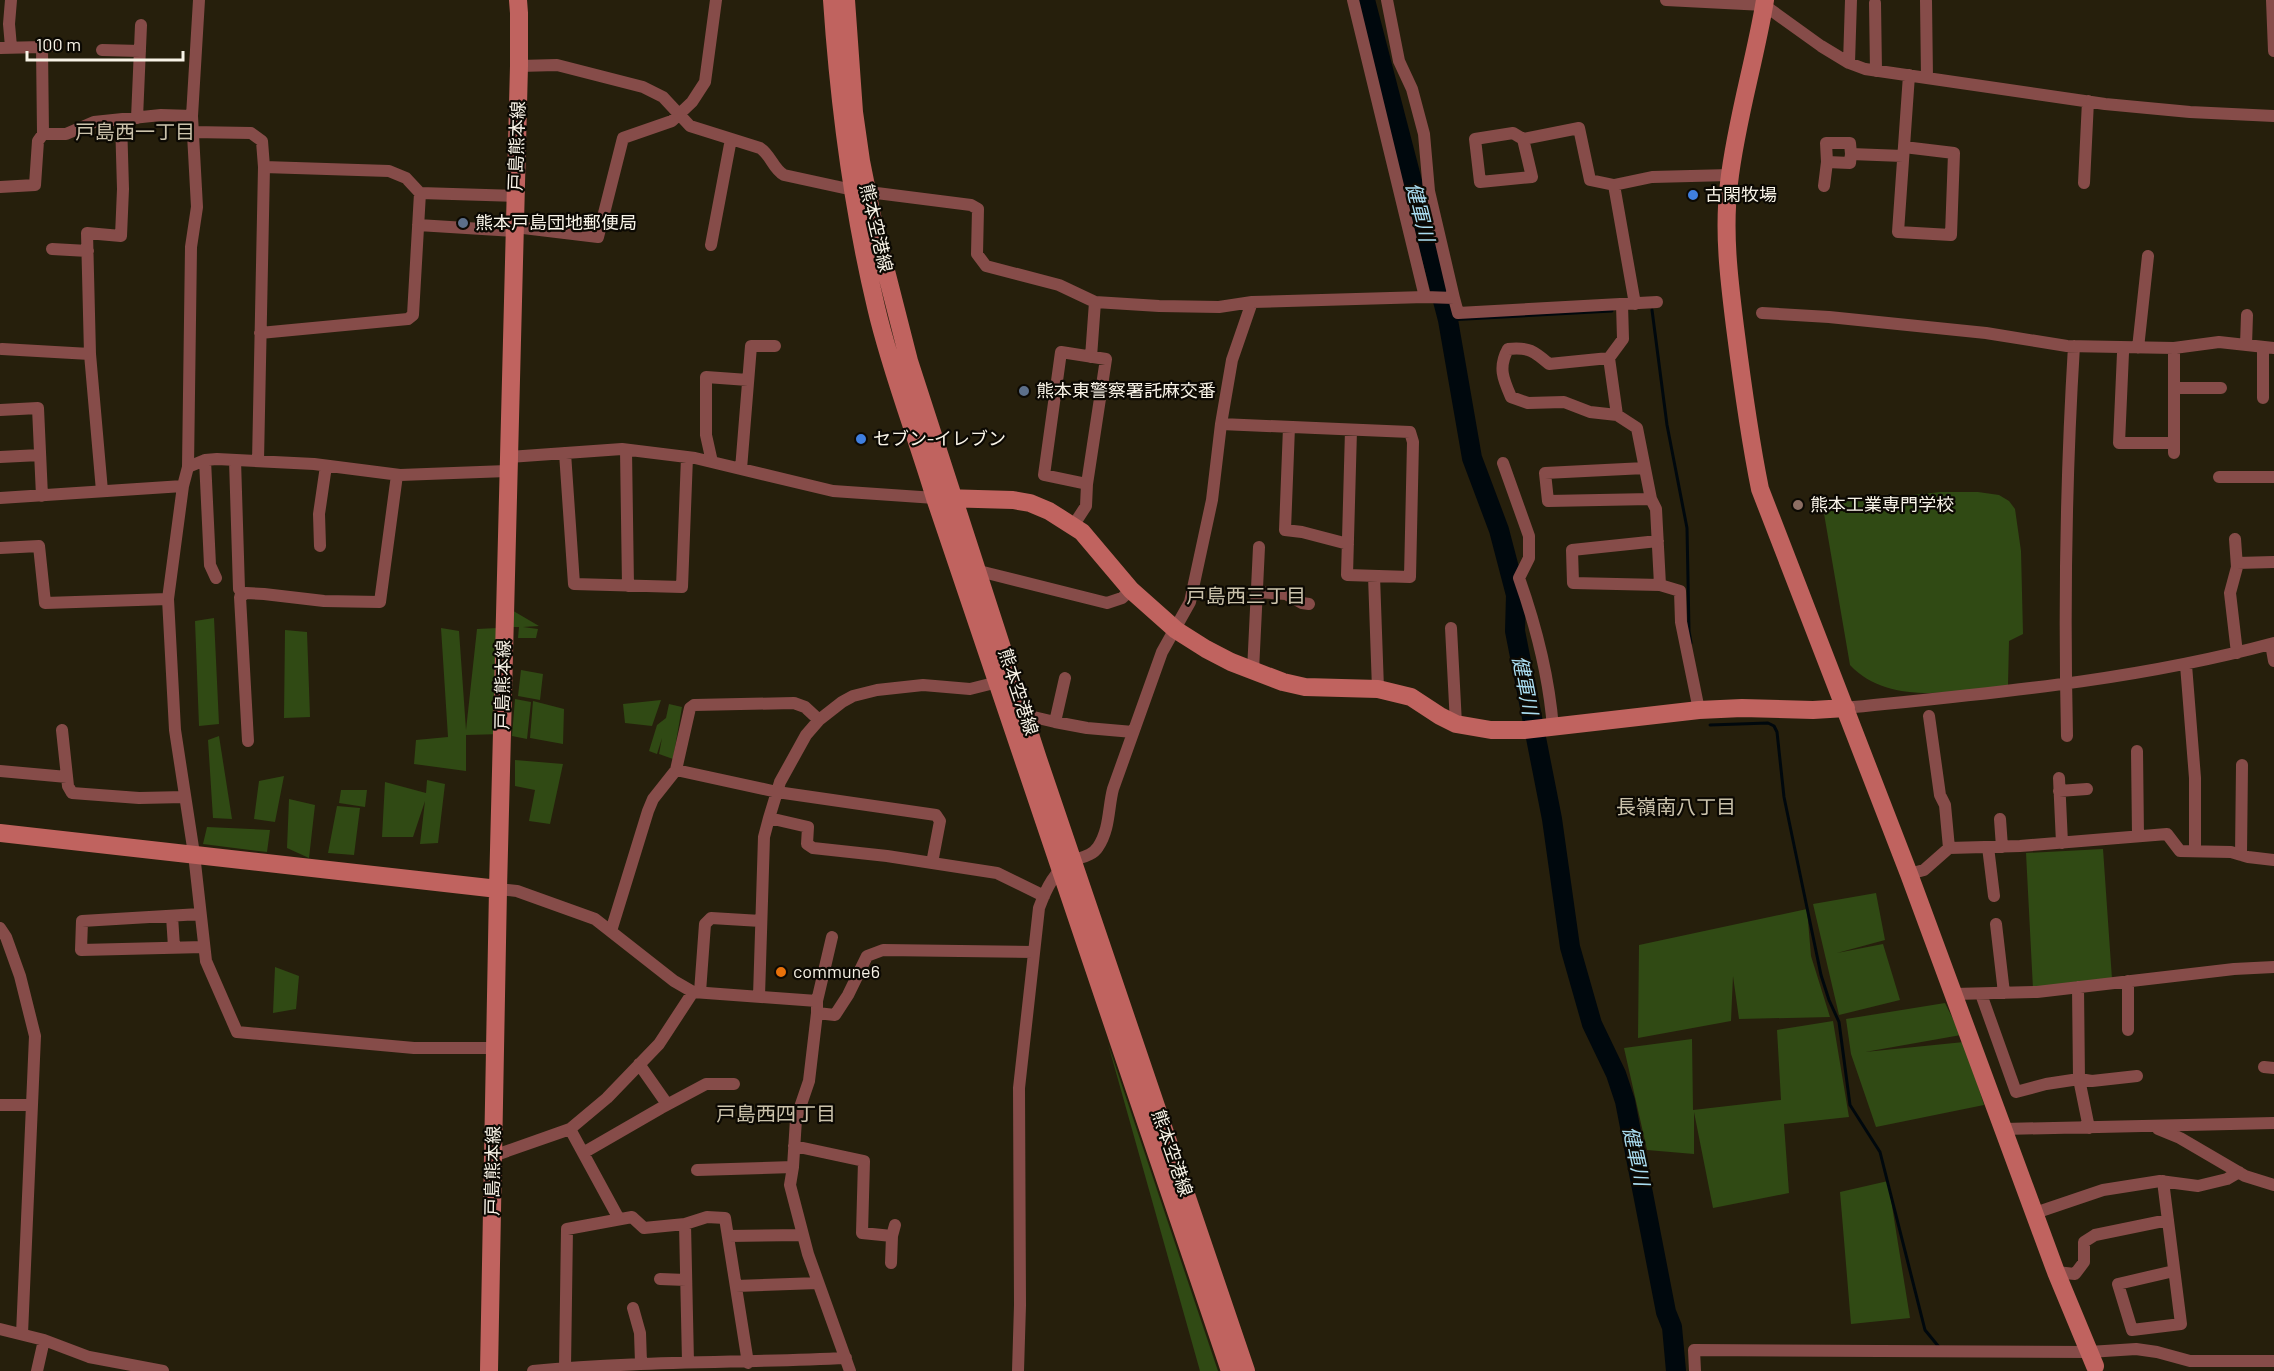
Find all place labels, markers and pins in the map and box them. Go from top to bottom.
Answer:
place label: 古閑牧場 [1705,183,1777,205]
marker: 古閑牧場 [1686,188,1700,202]
place label: 熊本戸島団地郵便局 [475,211,637,233]
marker: 熊本戸島団地郵便局 [456,216,470,230]
place label: 熊本東警察署託麻交番 [1036,379,1216,401]
marker: 熊本東警察署託麻交番 [1017,384,1031,398]
place label: セブン-イレブン [873,427,1006,449]
marker: セブン-イレブン [854,432,868,446]
place label: 熊本工業専門学校 [1810,493,1954,515]
marker: 熊本工業専門学校 [1791,498,1805,512]
place label: commune6 [793,960,880,982]
marker: commune6 [774,965,788,979]

